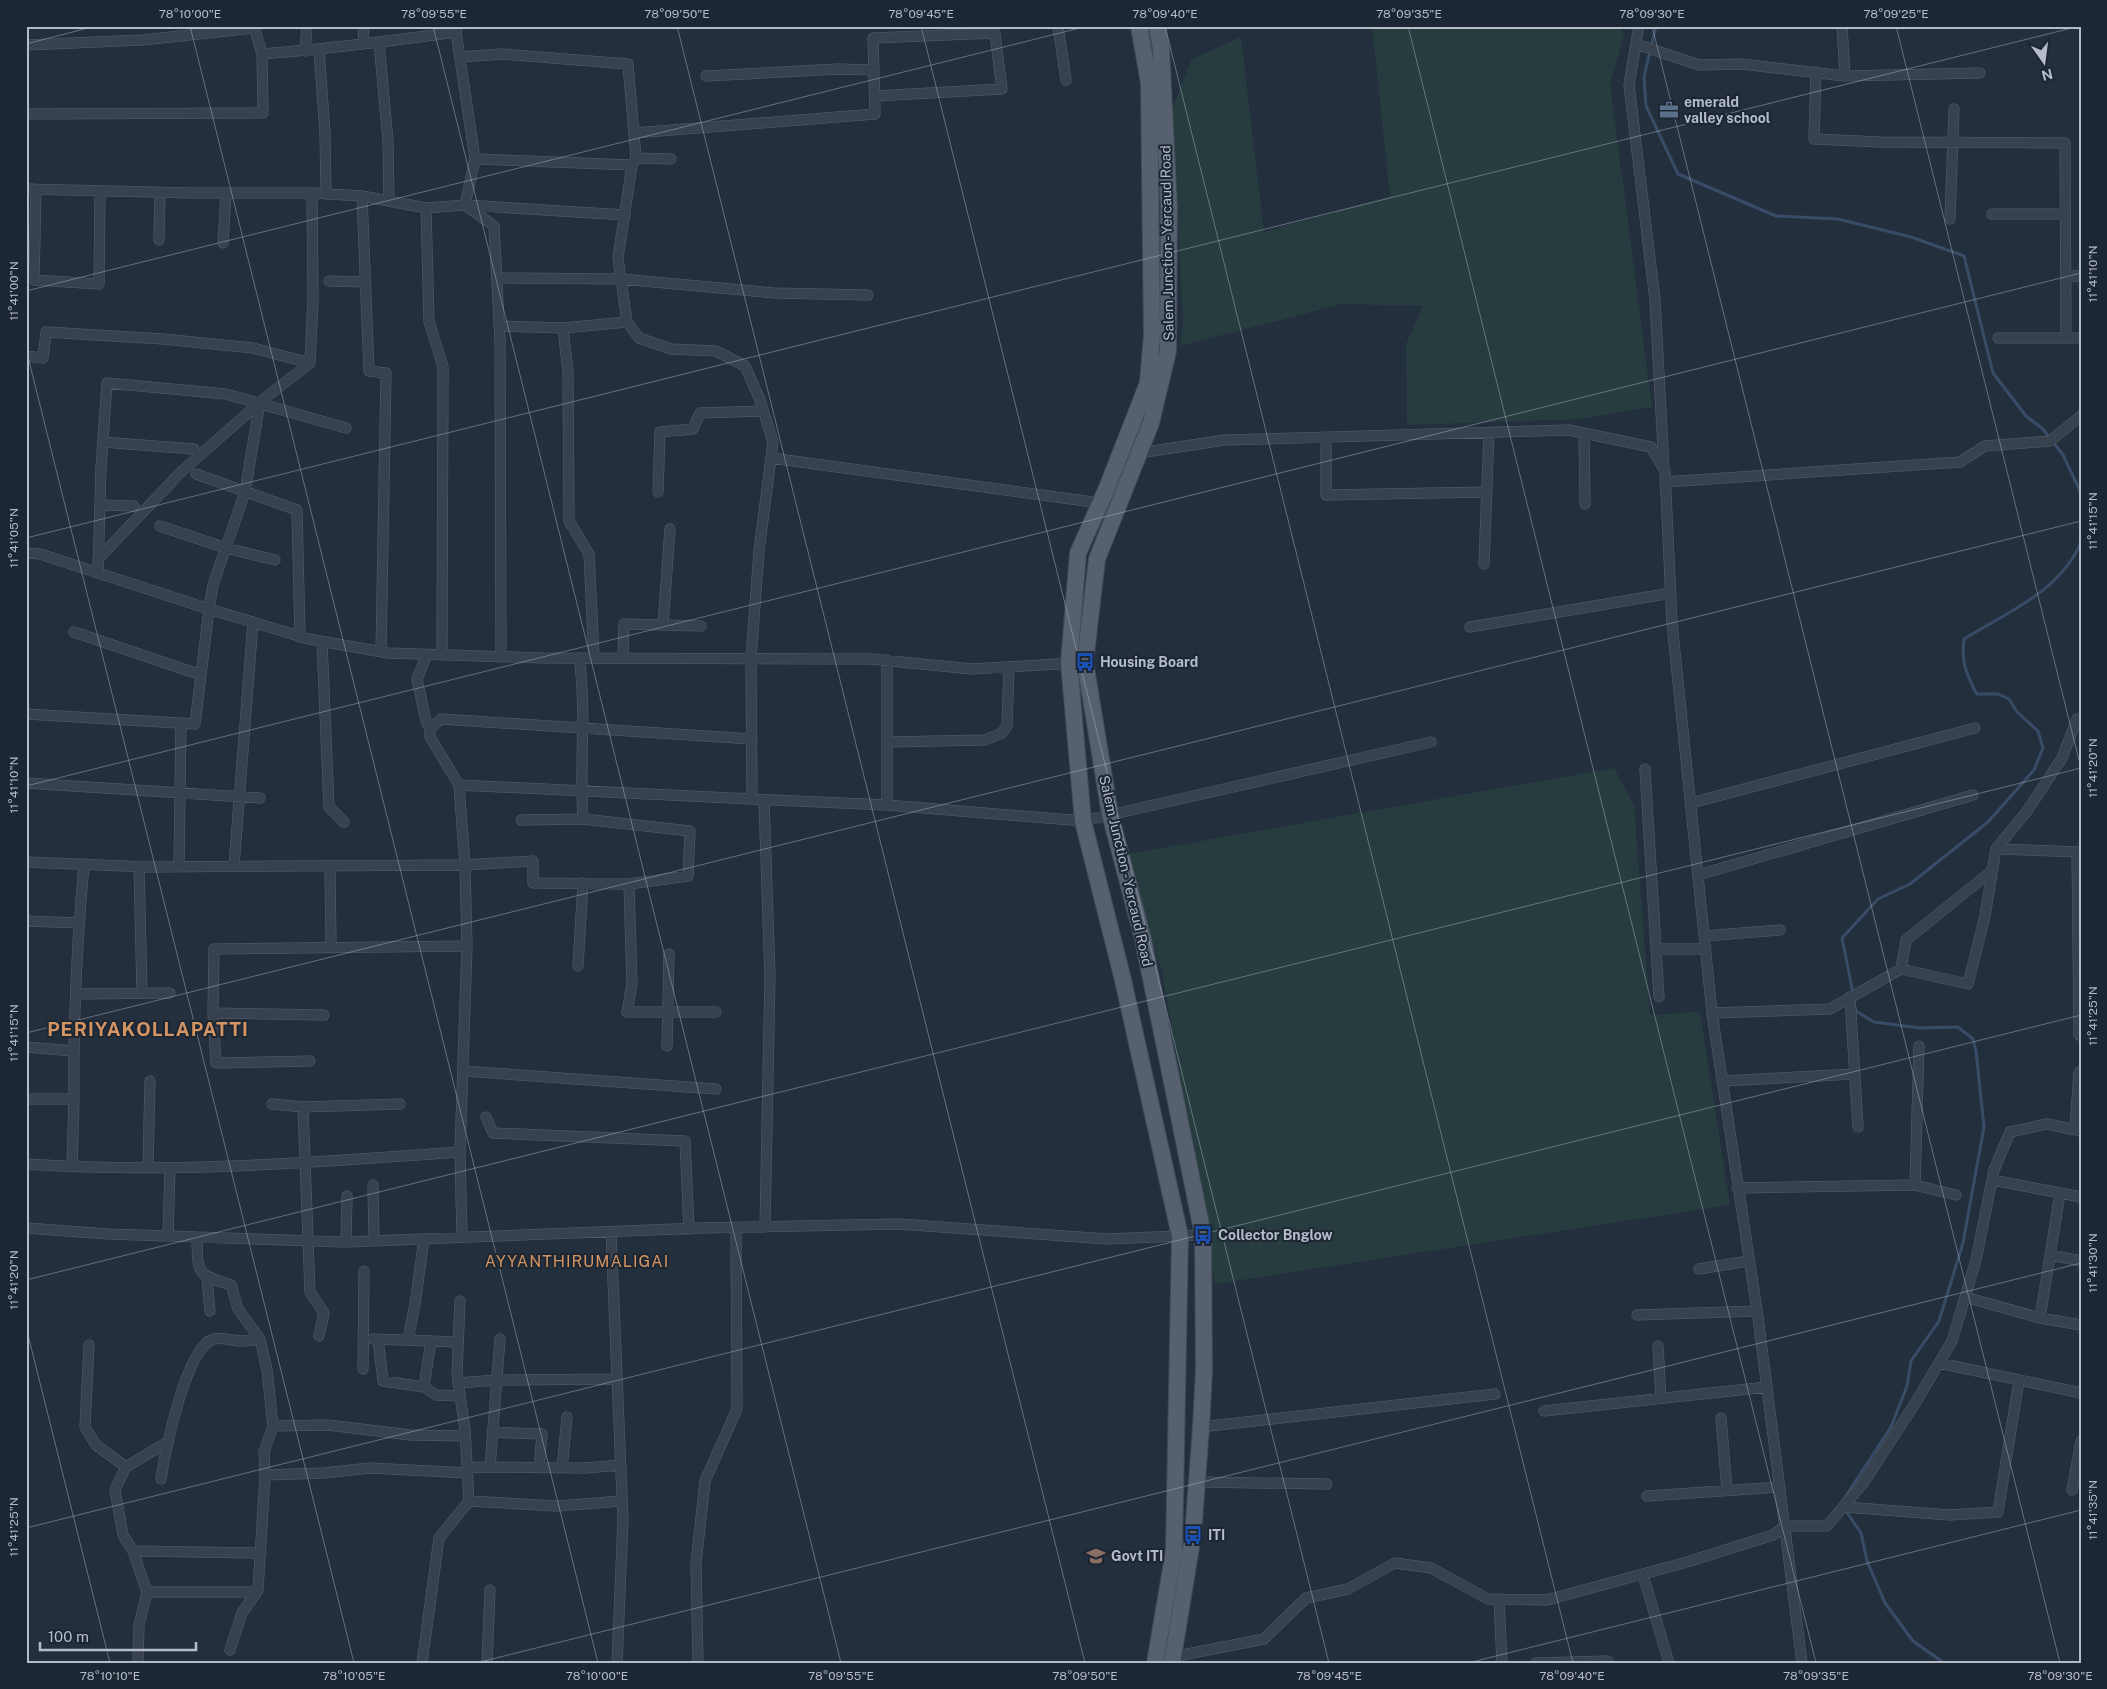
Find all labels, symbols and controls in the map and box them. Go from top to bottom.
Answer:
text: 78°10'00"E [159,7,221,21]
text: 78°09'55"E [401,7,467,21]
text: 78°09'50"E [644,7,710,21]
text: 78°09'45"E [888,7,954,21]
text: 78°09'40"E [1132,7,1198,21]
text: 78°09'35"E [1376,7,1442,21]
text: 78°09'30"E [1619,7,1685,21]
text: 78°09'25"E [1863,7,1929,21]
north arrow [2020,38,2070,88]
text: N [2040,66,2054,84]
place label: emerald valley school [1684,94,1771,126]
office icon: emerald valley school [1658,99,1680,121]
street label: Salem Junction - Yercaud Road [1157,145,1177,341]
text: 11°41'10"N [2086,245,2100,303]
text: 11°41'00"N [7,261,21,321]
text: 11°41'15"N [2086,492,2100,550]
text: 11°41'05"N [7,508,21,568]
bus stop icon: Housing Board [1074,651,1096,673]
place label: Housing Board [1100,654,1198,670]
text: 11°41'20"N [2086,738,2100,798]
text: 11°41'10"N [7,756,21,814]
street label: Salem Junction - Yercaud Road [1096,774,1156,968]
text: 11°41'25"N [2086,986,2100,1046]
text: 11°41'15"N [7,1004,21,1062]
district label: PERIYAKOLLAPATTI [47,1018,249,1040]
bus stop icon: Collector Bnglow [1192,1224,1214,1246]
place label: Collector Bnglow [1218,1227,1333,1243]
text: 11°41'30"N [2086,1233,2100,1293]
text: 11°41'20"N [7,1250,21,1310]
district label: AYYANTHIRUMALIGAI [485,1252,669,1271]
text: 11°41'35"N [2086,1480,2100,1540]
text: 11°41'25"N [7,1497,21,1557]
bus stop icon: ITI [1182,1524,1204,1546]
place label: ITI [1208,1527,1225,1543]
school or university icon: Govt ITI [1085,1545,1107,1567]
place label: Govt ITI [1111,1548,1163,1564]
scale bar [40,1619,196,1651]
text: 100 m [48,1628,89,1645]
text: 78°10'10"E [80,1669,140,1683]
text: 78°10'05"E [322,1669,386,1683]
text: 78°10'00"E [566,1669,628,1683]
text: 78°09'55"E [808,1669,874,1683]
text: 78°09'50"E [1052,1669,1118,1683]
text: 78°09'45"E [1296,1669,1362,1683]
text: 78°09'40"E [1539,1669,1605,1683]
text: 78°09'35"E [1783,1669,1849,1683]
text: 78°09'30"E [2027,1669,2093,1683]

